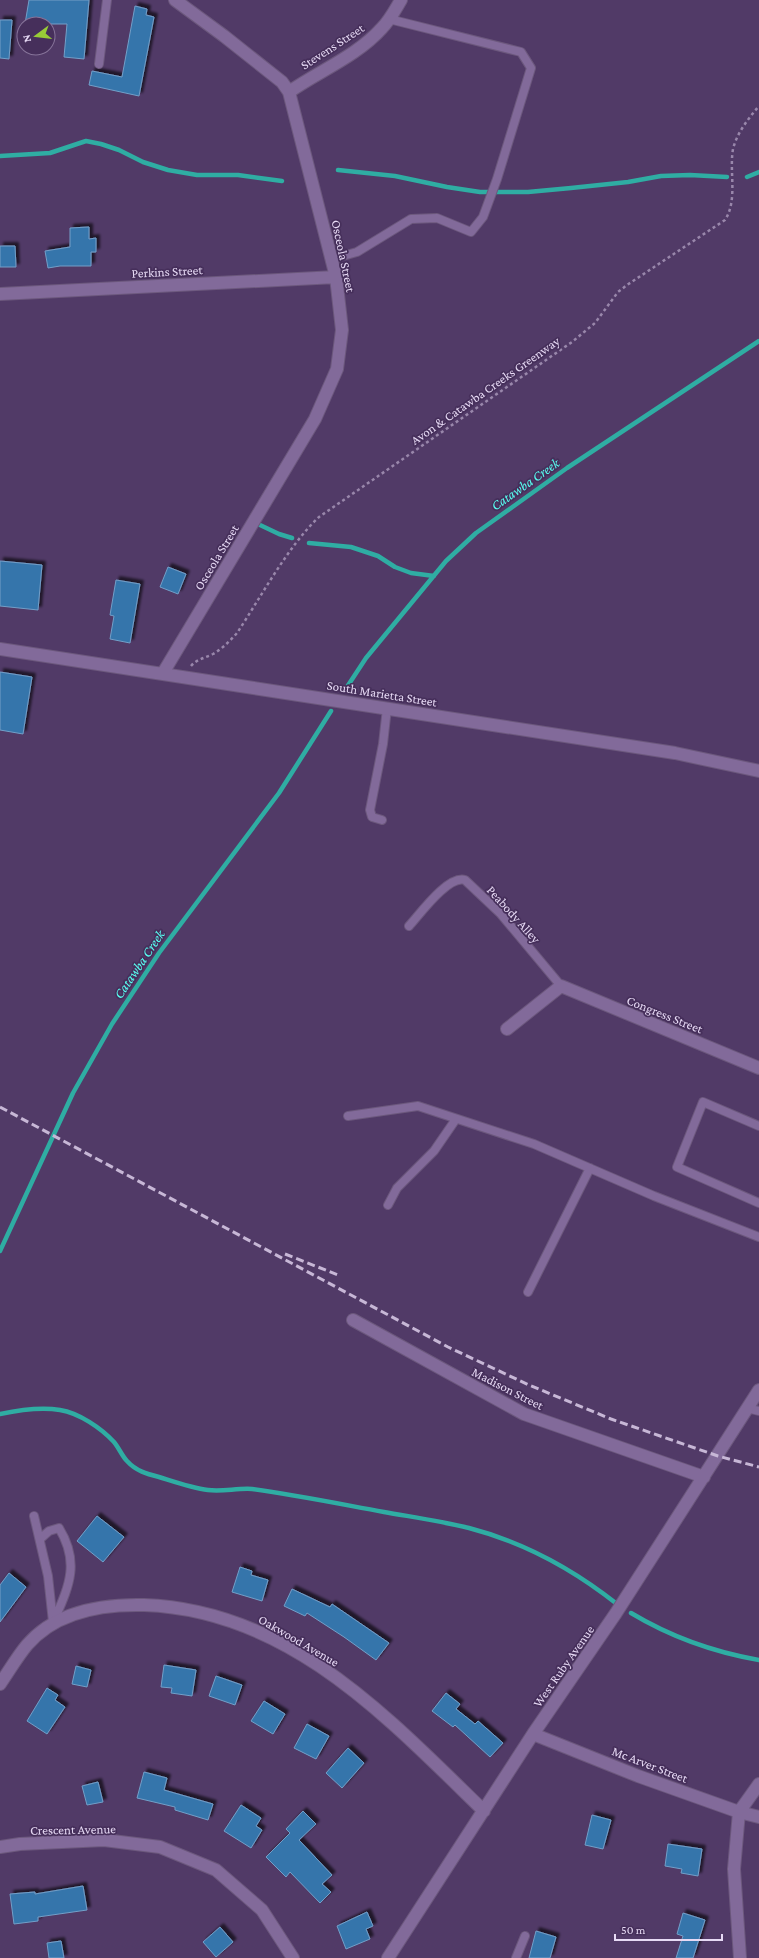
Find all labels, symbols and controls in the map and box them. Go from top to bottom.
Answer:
north arrow [16,16,56,56]
street label: Stevens Street [298,20,367,72]
text: N [19,33,33,44]
street label: Osceola Street [329,219,359,294]
street label: Perkins Street [131,262,204,281]
street label: Avon & Catawba Creeks Greenway [408,333,563,448]
water label: Catawba Creek [488,454,563,513]
street label: Osceola Street [191,521,242,593]
street label: South Marietta Street [326,677,439,710]
street label: Peabody Alley [484,882,544,947]
water label: Catawba Creek [110,926,168,1001]
street label: Congress Street [625,992,706,1037]
street label: Madison Street [469,1364,547,1413]
street label: Oakwood Avenue [256,1611,342,1670]
street label: West Ruby Avenue [530,1622,597,1710]
street label: Mc Arver Street [610,1743,690,1786]
street label: Crescent Avenue [30,1821,116,1838]
scale bar [615,1916,722,1942]
text: 50 m [621,1923,646,1937]

